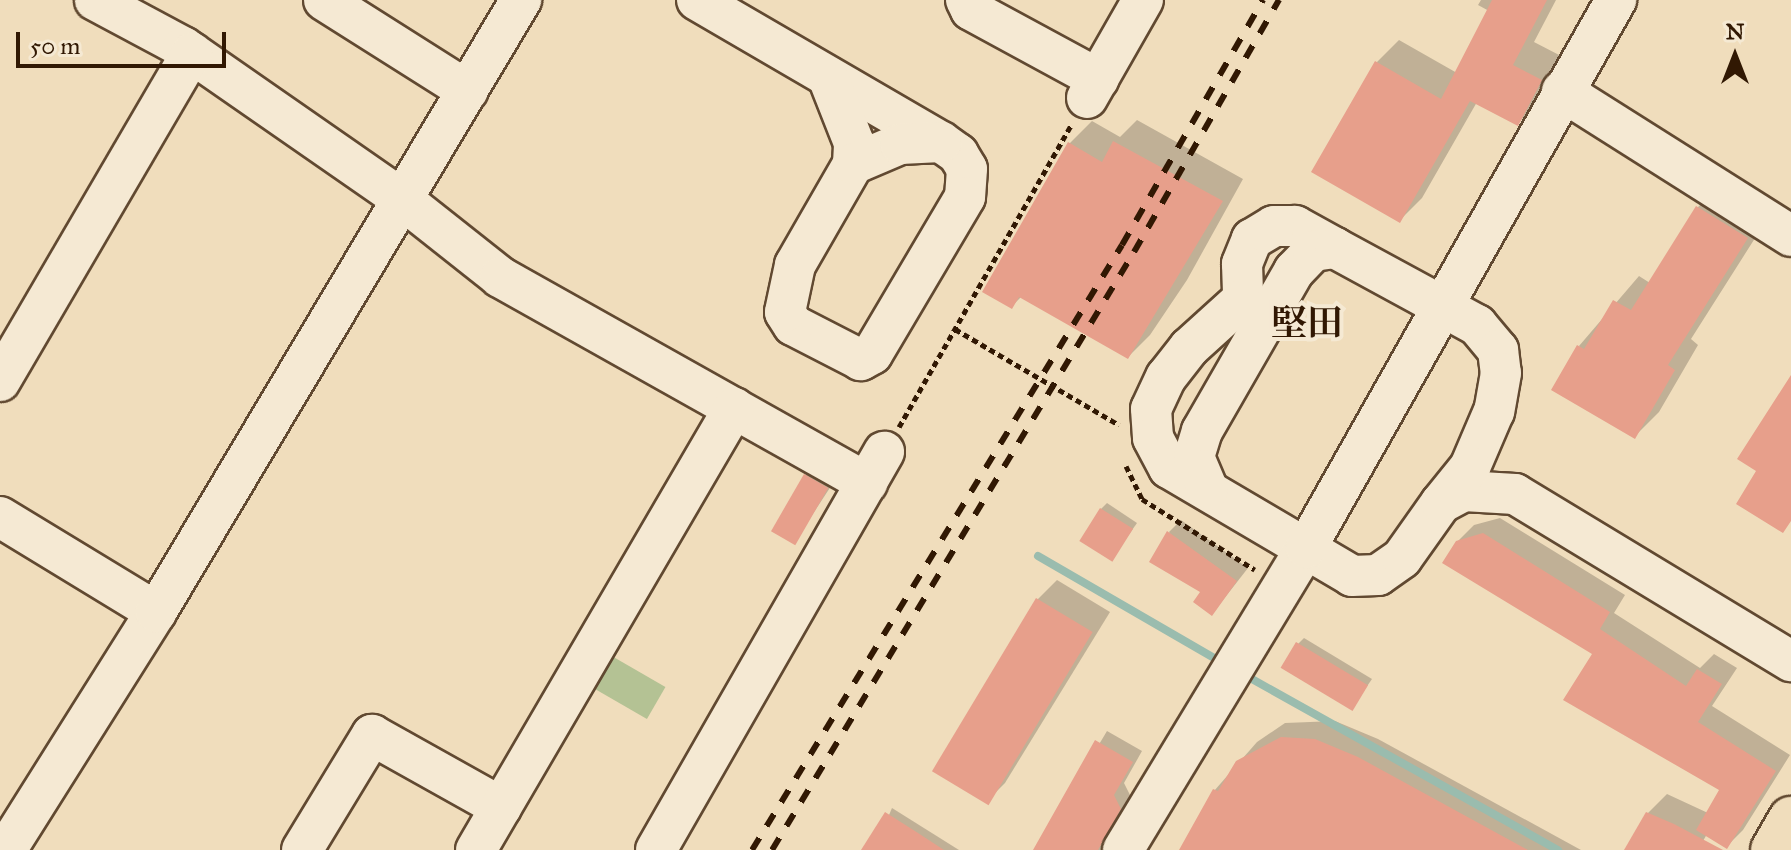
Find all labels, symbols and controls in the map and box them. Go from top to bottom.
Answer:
scale bar [20,16,230,66]
north arrow [1695,16,1775,96]
text: N [1726,18,1744,45]
text: 50 m [30,31,80,61]
district label: 堅田 [1271,302,1343,346]

